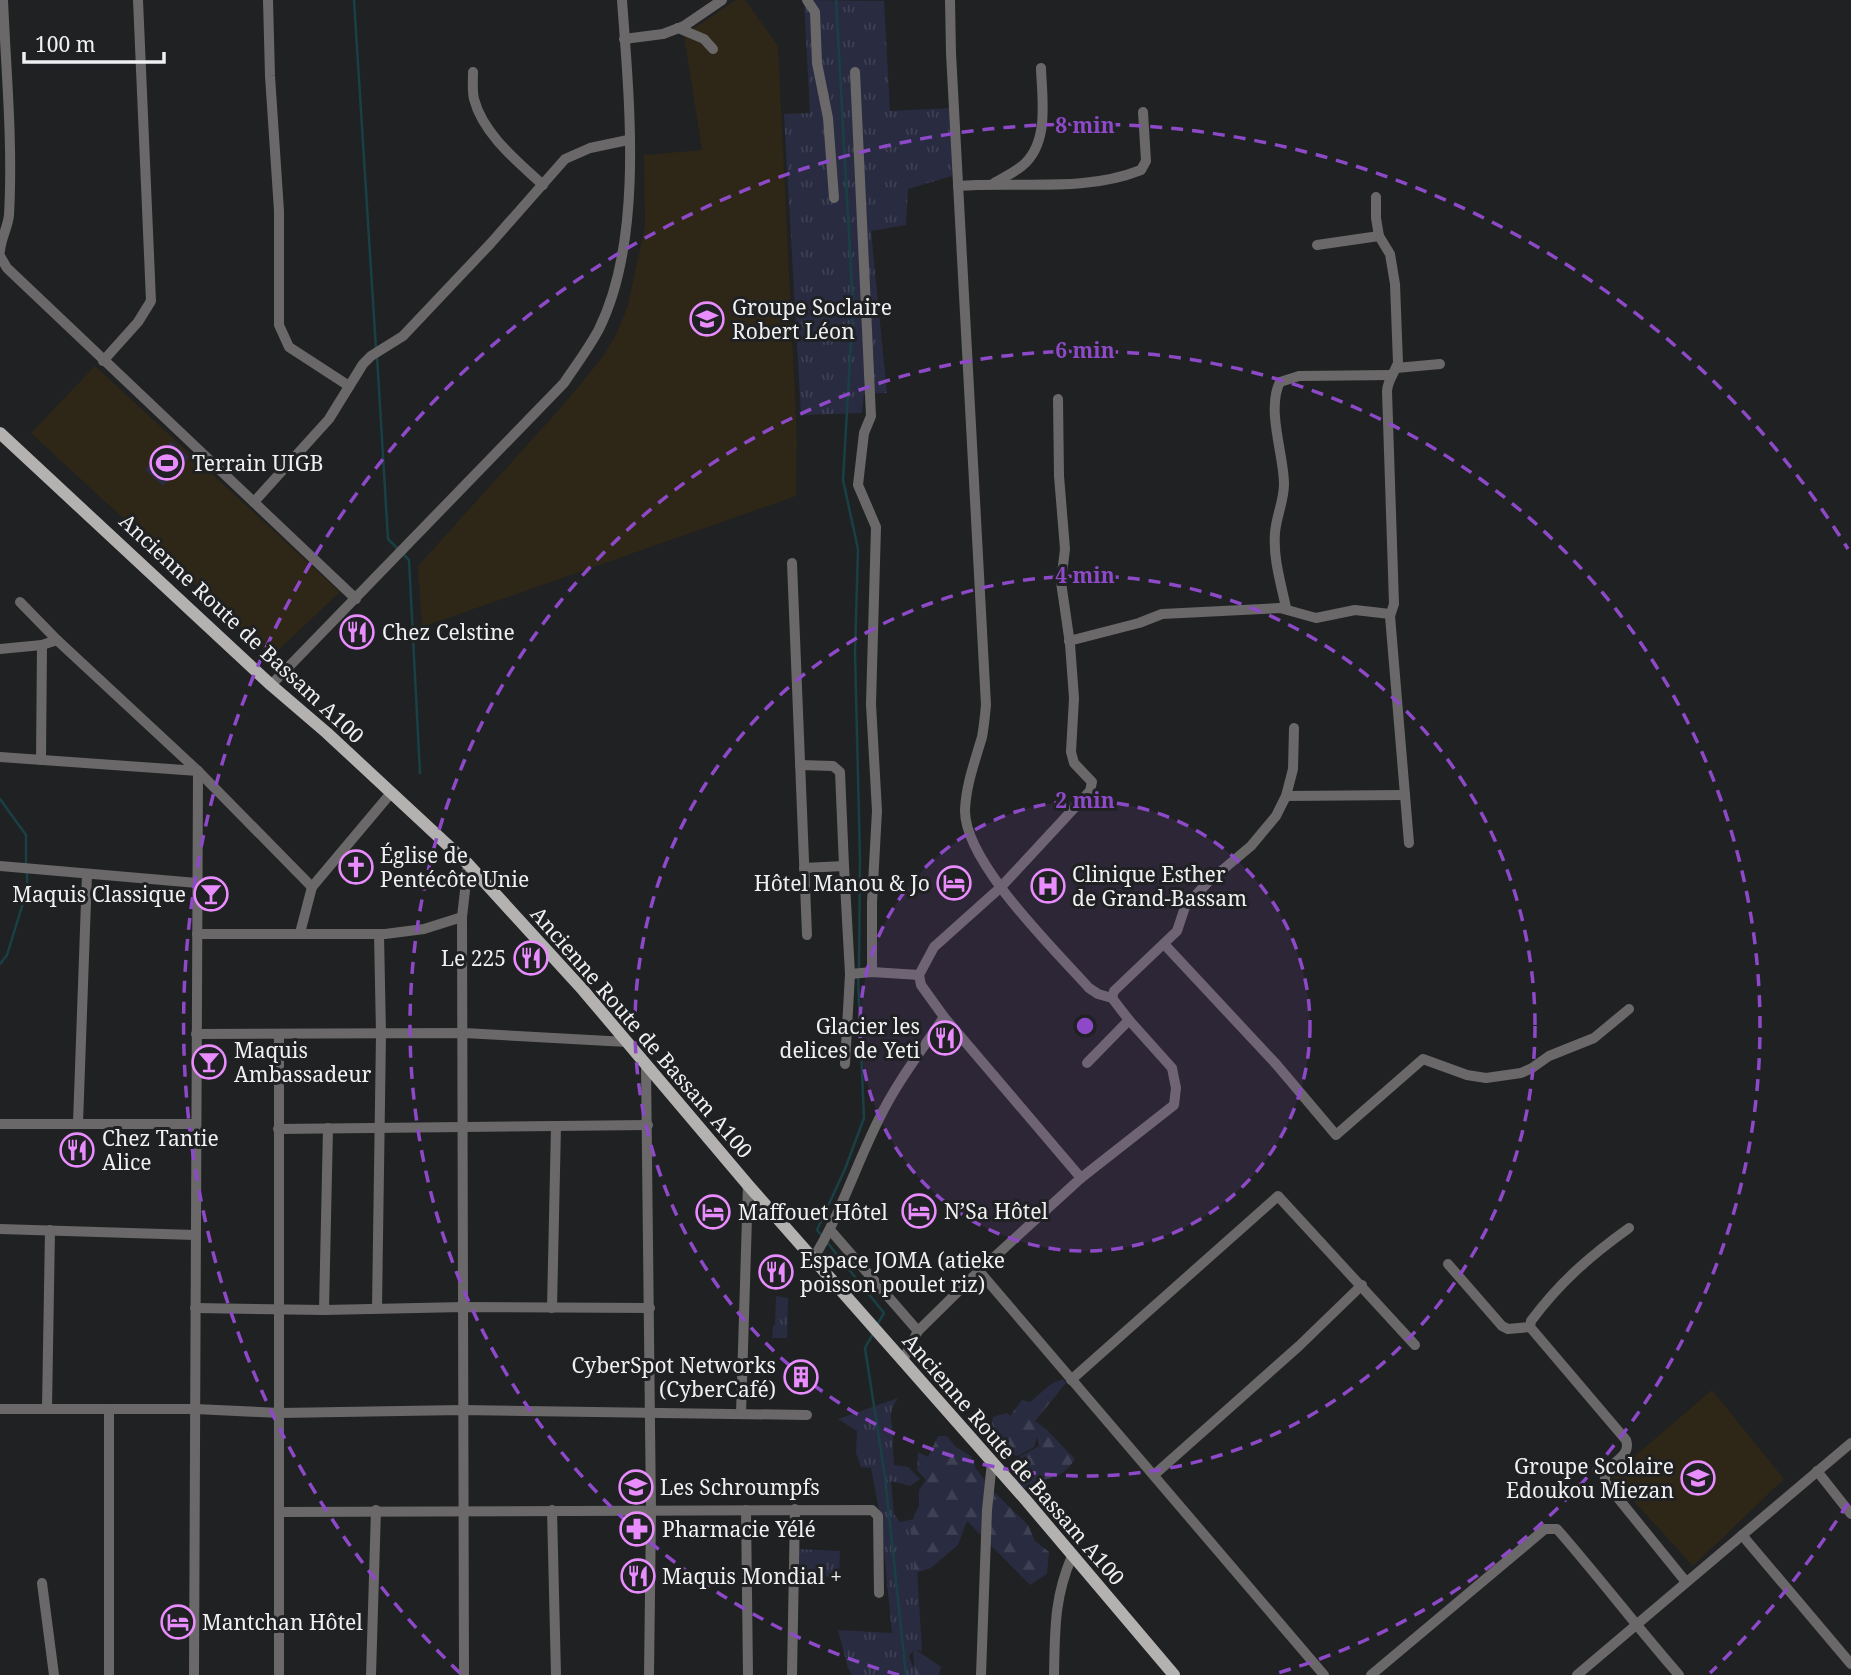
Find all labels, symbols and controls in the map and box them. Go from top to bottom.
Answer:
scale bar [24,21,164,65]
text: 100 m [35,30,96,58]
text: 8 min [1055,111,1115,139]
place label: Groupe Soclaire Robert Léon [732,293,892,345]
school or university icon: Groupe Soclaire Robert Léon [688,300,726,338]
text: 6 min [1055,336,1115,364]
sports icon: Terrain UIGB [148,444,186,482]
place label: Terrain UIGB [192,449,323,477]
street label: Ancienne Route de Bassam A100 [114,507,370,749]
text: 4 min [1055,561,1115,589]
restaurant icon: Chez Celstine [338,613,376,651]
place label: Chez Celstine [382,618,515,646]
text: 2 min [1055,786,1115,814]
place label: Église de Pentécôte Unie [380,841,529,893]
church icon: Église de Pentécôte Unie [337,848,375,886]
place label: Clinique Esther de Grand-Bassam [1072,860,1247,912]
hotel icon: Hôtel Manou & Jo [935,864,973,902]
hospital icon: Clinique Esther de Grand-Bassam [1029,867,1067,905]
place label: Hôtel Manou & Jo [754,869,930,897]
bar icon: Maquis Classique [192,875,230,913]
place label: Maquis Classique [12,880,186,908]
street label: Ancienne Route de Bassam A100 [525,900,759,1164]
restaurant icon: Le 225 [512,939,550,977]
place label: Le 225 [441,944,506,972]
place label: Glacier les delices de Yeti [780,1012,920,1064]
centre of rings [1073,1014,1097,1038]
restaurant icon: Glacier les delices de Yeti [926,1019,964,1057]
place label: Maquis Ambassadeur [234,1036,372,1088]
bar icon: Maquis Ambassadeur [190,1043,228,1081]
place label: Chez Tantie Alice [102,1124,219,1176]
restaurant icon: Chez Tantie Alice [58,1131,96,1169]
hotel icon: N’Sa Hôtel [900,1192,938,1230]
hotel icon: Maffouet Hôtel [694,1193,732,1231]
place label: N’Sa Hôtel [944,1197,1048,1225]
place label: Maffouet Hôtel [738,1198,888,1226]
place label: Espace JOMA (atieke poisson poulet riz) [800,1246,1005,1298]
restaurant icon: Espace JOMA (atieke poisson poulet riz) [757,1253,795,1291]
street label: Ancienne Route de Bassam A100 [897,1327,1131,1591]
place label: CyberSpot Networks (CyberCafé) [571,1351,776,1403]
building icon: CyberSpot Networks (CyberCafé) [782,1358,820,1396]
place label: Groupe Scolaire Edoukou Miezan [1506,1452,1674,1504]
school or university icon: Groupe Scolaire Edoukou Miezan [1679,1459,1717,1497]
school or university icon: Les Schroumpfs [617,1468,655,1506]
place label: Les Schroumpfs [660,1473,820,1501]
pharmacy icon: Pharmacie Yélé [618,1510,656,1548]
place label: Pharmacie Yélé [662,1515,816,1543]
restaurant icon: Maquis Mondial + [619,1557,657,1595]
place label: Maquis Mondial + [662,1562,842,1590]
hotel icon: Mantchan Hôtel [159,1603,197,1641]
place label: Mantchan Hôtel [202,1608,363,1636]

